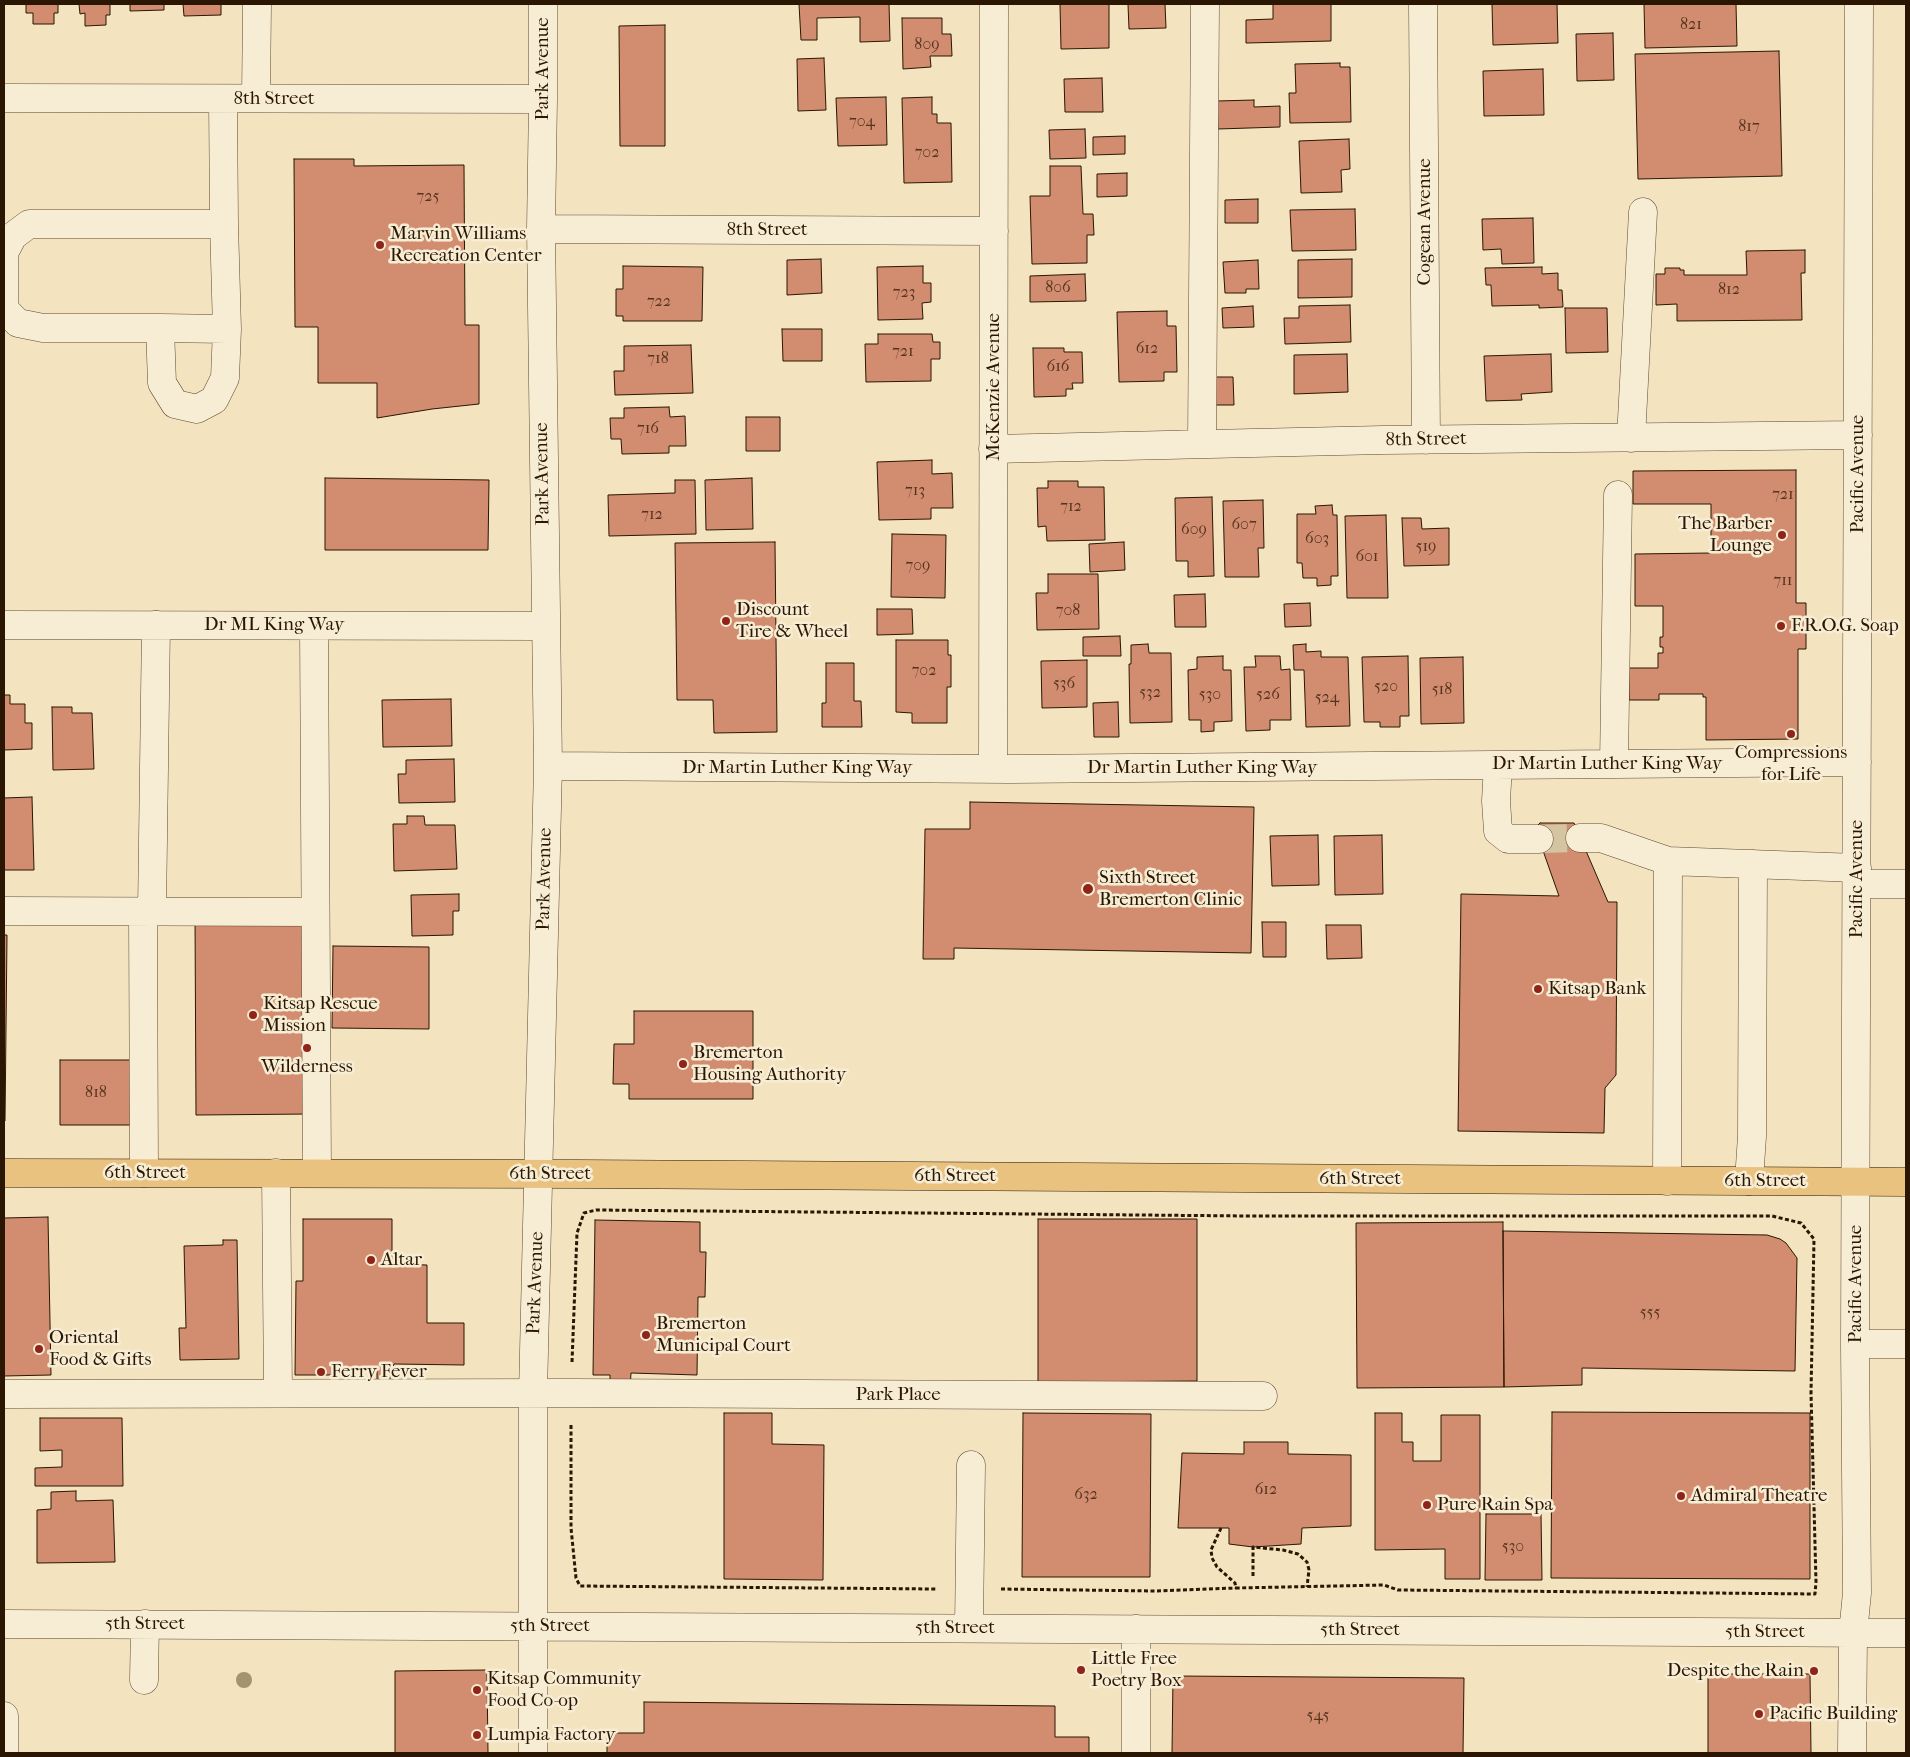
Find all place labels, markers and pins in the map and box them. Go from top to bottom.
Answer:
place label: Marvin Williams Recreation Center [390,223,542,267]
marker: Marvin Williams Recreation Center [374,239,386,251]
place label: The Barber Lounge [1678,513,1772,557]
marker: The Barber Lounge [1776,529,1788,541]
place label: Discount Tire & Wheel [736,599,848,643]
marker: Discount Tire & Wheel [720,615,732,627]
place label: F.R.O.G. Soap [1791,615,1899,637]
marker: F.R.O.G. Soap [1775,620,1787,632]
marker: Compressions for Life [1785,728,1797,740]
place label: Compressions for Life [1735,742,1847,786]
place label: Sixth Street Bremerton Clinic [1099,867,1242,911]
marker: Sixth Street Bremerton Clinic [1081,882,1095,896]
place label: Kitsap Bank [1548,978,1646,1000]
marker: Kitsap Bank [1532,983,1544,995]
place label: Kitsap Rescue Mission [263,993,378,1037]
marker: Kitsap Rescue Mission [247,1009,259,1021]
marker: Wilderness [301,1042,313,1054]
place label: Bremerton Housing Authority [693,1042,846,1086]
place label: Wilderness [261,1056,353,1078]
marker: Bremerton Housing Authority [677,1058,689,1070]
place label: Altar [381,1249,422,1271]
marker: Altar [365,1254,377,1266]
place label: Bremerton Municipal Court [656,1313,791,1357]
place label: Oriental Food & Gifts [49,1327,152,1371]
marker: Bremerton Municipal Court [640,1329,652,1341]
marker: Oriental Food & Gifts [33,1343,45,1355]
place label: Ferry Fever [331,1361,427,1383]
marker: Ferry Fever [315,1366,327,1378]
place label: Admiral Theatre [1691,1485,1827,1507]
marker: Admiral Theatre [1675,1490,1687,1502]
place label: Pure Rain Spa [1437,1494,1553,1516]
marker: Pure Rain Spa [1421,1499,1433,1511]
place label: Little Free Poetry Box [1091,1648,1182,1692]
place label: Despite the Rain [1667,1660,1804,1682]
marker: Little Free Poetry Box [1075,1664,1087,1676]
marker: Despite the Rain [1808,1665,1820,1677]
place label: Kitsap Community Food Co-op [487,1668,641,1712]
marker: Kitsap Community Food Co-op [471,1684,483,1696]
place label: Pacific Building [1769,1703,1897,1725]
marker: Pacific Building [1753,1708,1765,1720]
place label: Lumpia Factory [487,1724,615,1746]
marker: Lumpia Factory [471,1729,483,1741]

